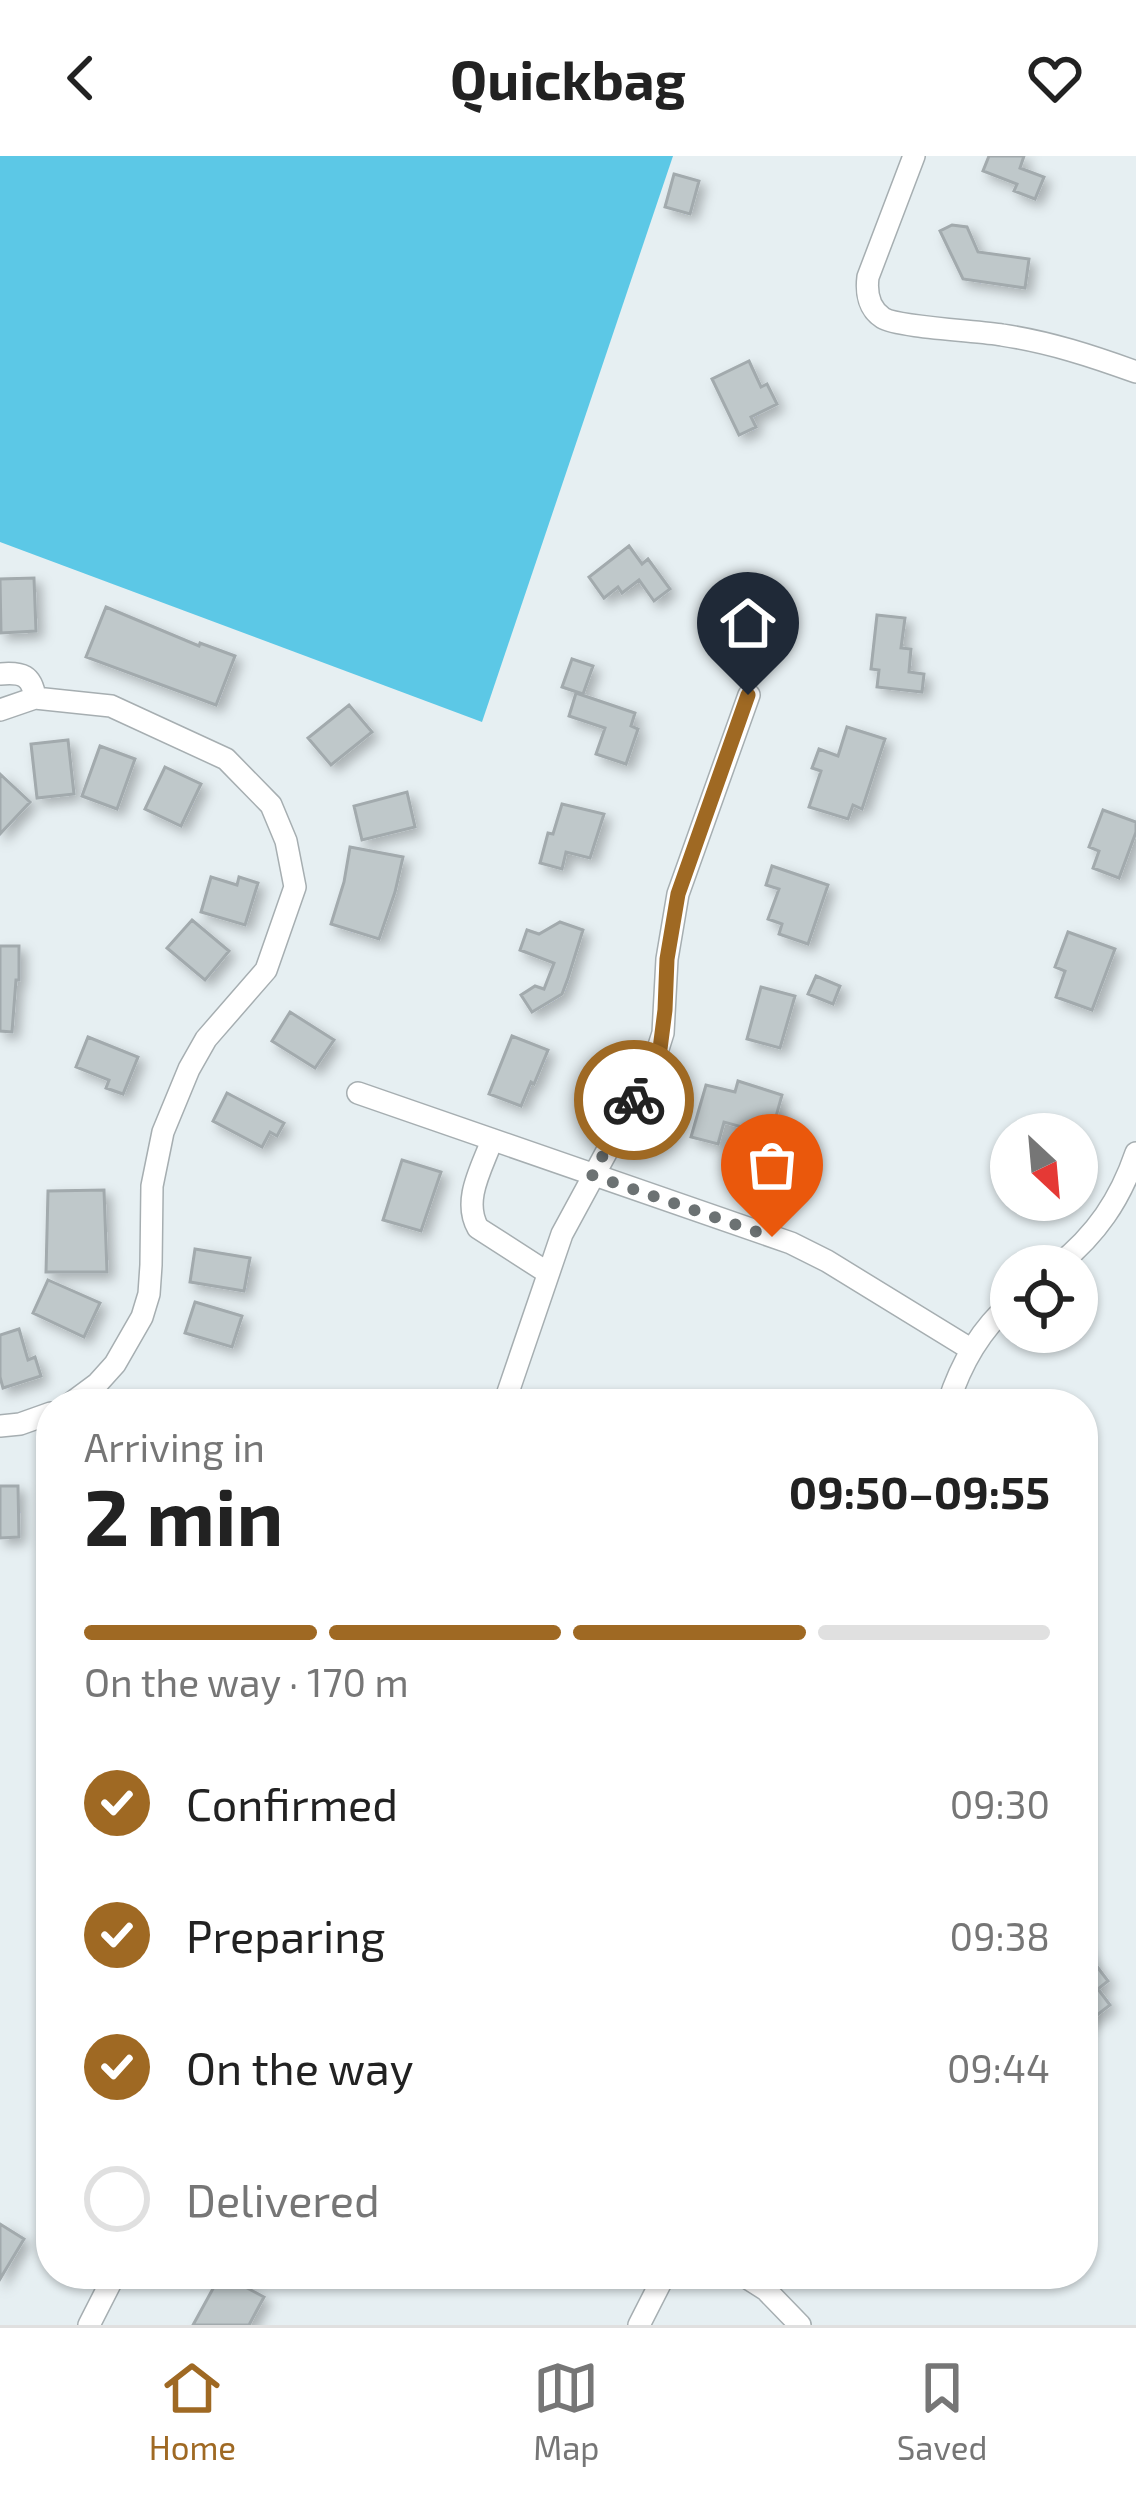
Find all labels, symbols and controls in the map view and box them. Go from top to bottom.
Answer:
icon: back [48,45,114,111]
icon: heart [1022,45,1088,111]
text: Quickbag [450,46,686,111]
pin [697,572,799,695]
icon: home [715,590,781,656]
courier [574,1040,694,1160]
icon: bike [601,1067,667,1133]
north arrow [990,1113,1098,1221]
map controls [990,1113,1098,1353]
pin [721,1114,823,1237]
icon: bag [739,1132,805,1198]
button: locate [990,1245,1098,1353]
text: Arriving in [84,1423,265,1470]
text: 09:50–09:55 [789,1464,1050,1518]
text: 2 min [84,1468,283,1562]
text: On the way · 170 m [84,1658,409,1705]
icon: check [84,1770,150,1836]
text: Confirmed [186,1776,398,1830]
text: 09:30 [950,1780,1050,1827]
icon: check [84,1902,150,1968]
text: Preparing [186,1908,385,1962]
text: 09:38 [950,1912,1050,1959]
icon: check [84,2034,150,2100]
text: On the way [186,2040,413,2094]
text: 09:44 [947,2044,1050,2091]
text: Delivered [186,2172,380,2226]
tab: Home [149,2355,236,2467]
tab: Map [533,2355,600,2467]
tab: Saved [897,2355,987,2467]

